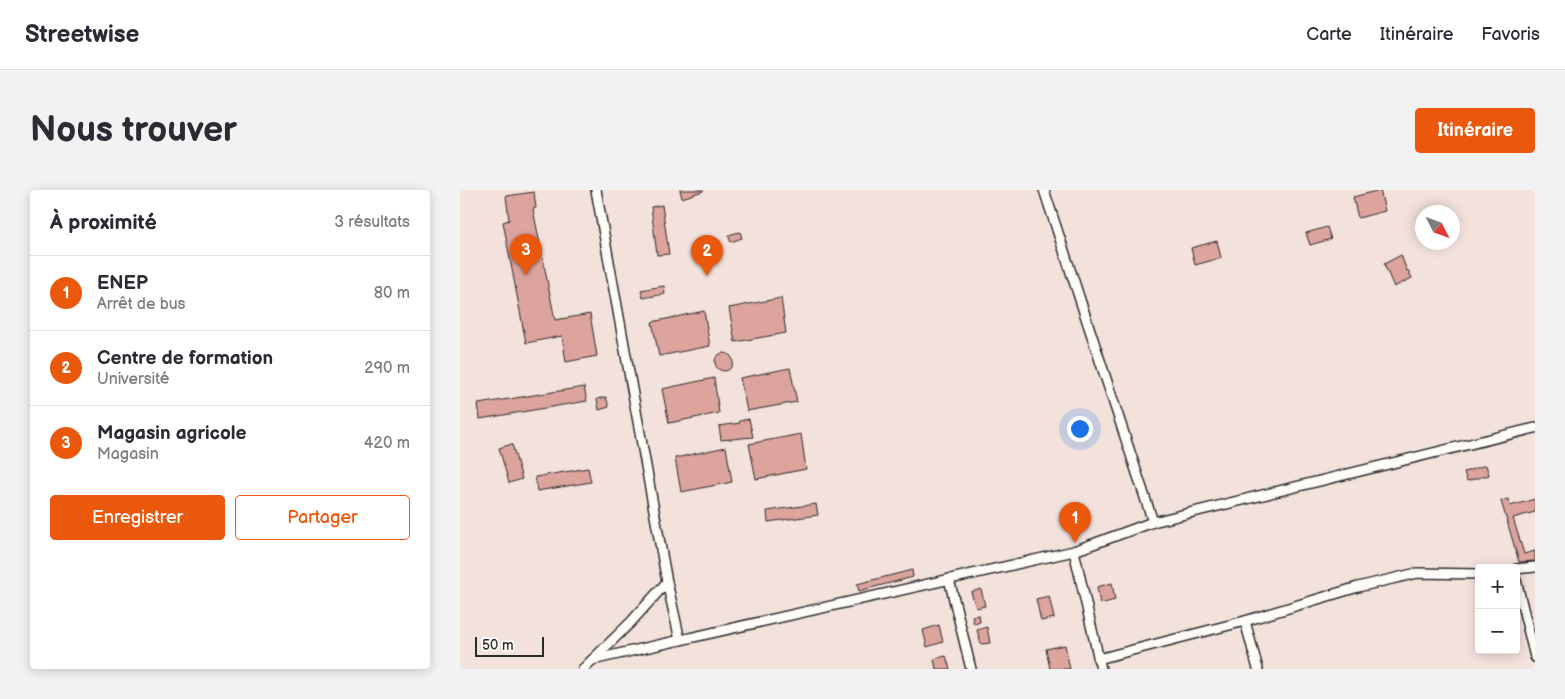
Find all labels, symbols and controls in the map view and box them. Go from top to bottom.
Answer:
text: Streetwise [25,20,139,49]
text: Carte [1306,24,1352,45]
text: Itinéraire [1380,24,1453,45]
text: Favoris [1481,24,1540,45]
button: Itinéraire [1415,108,1535,153]
text: Nous trouver [30,109,237,152]
north arrow [1415,205,1460,250]
text: À proximité [50,210,157,235]
text: 3 résultats [334,213,410,232]
pin: 3 [510,234,542,275]
pin: 2 [691,235,723,276]
text: ENEP [97,272,148,295]
text: 1 [63,284,69,303]
text: 80 m [374,284,410,303]
text: Arrêt de bus [97,295,186,314]
text: Centre de formation [97,347,273,370]
text: 2 [61,359,71,378]
text: 290 m [364,359,410,378]
text: Université [97,370,169,389]
your location [1067,416,1093,442]
text: Magasin agricole [97,422,247,445]
text: 3 [61,434,71,453]
text: 420 m [364,434,410,453]
text: Magasin [97,445,159,464]
button: Enregistrer [50,495,225,540]
button: Partager [235,495,410,540]
pin: 1 [1059,502,1091,543]
map controls [1475,564,1520,654]
button: + [1475,564,1520,609]
button: − [1475,609,1520,654]
scale bar [475,634,544,657]
text: 50 m [482,637,514,654]

